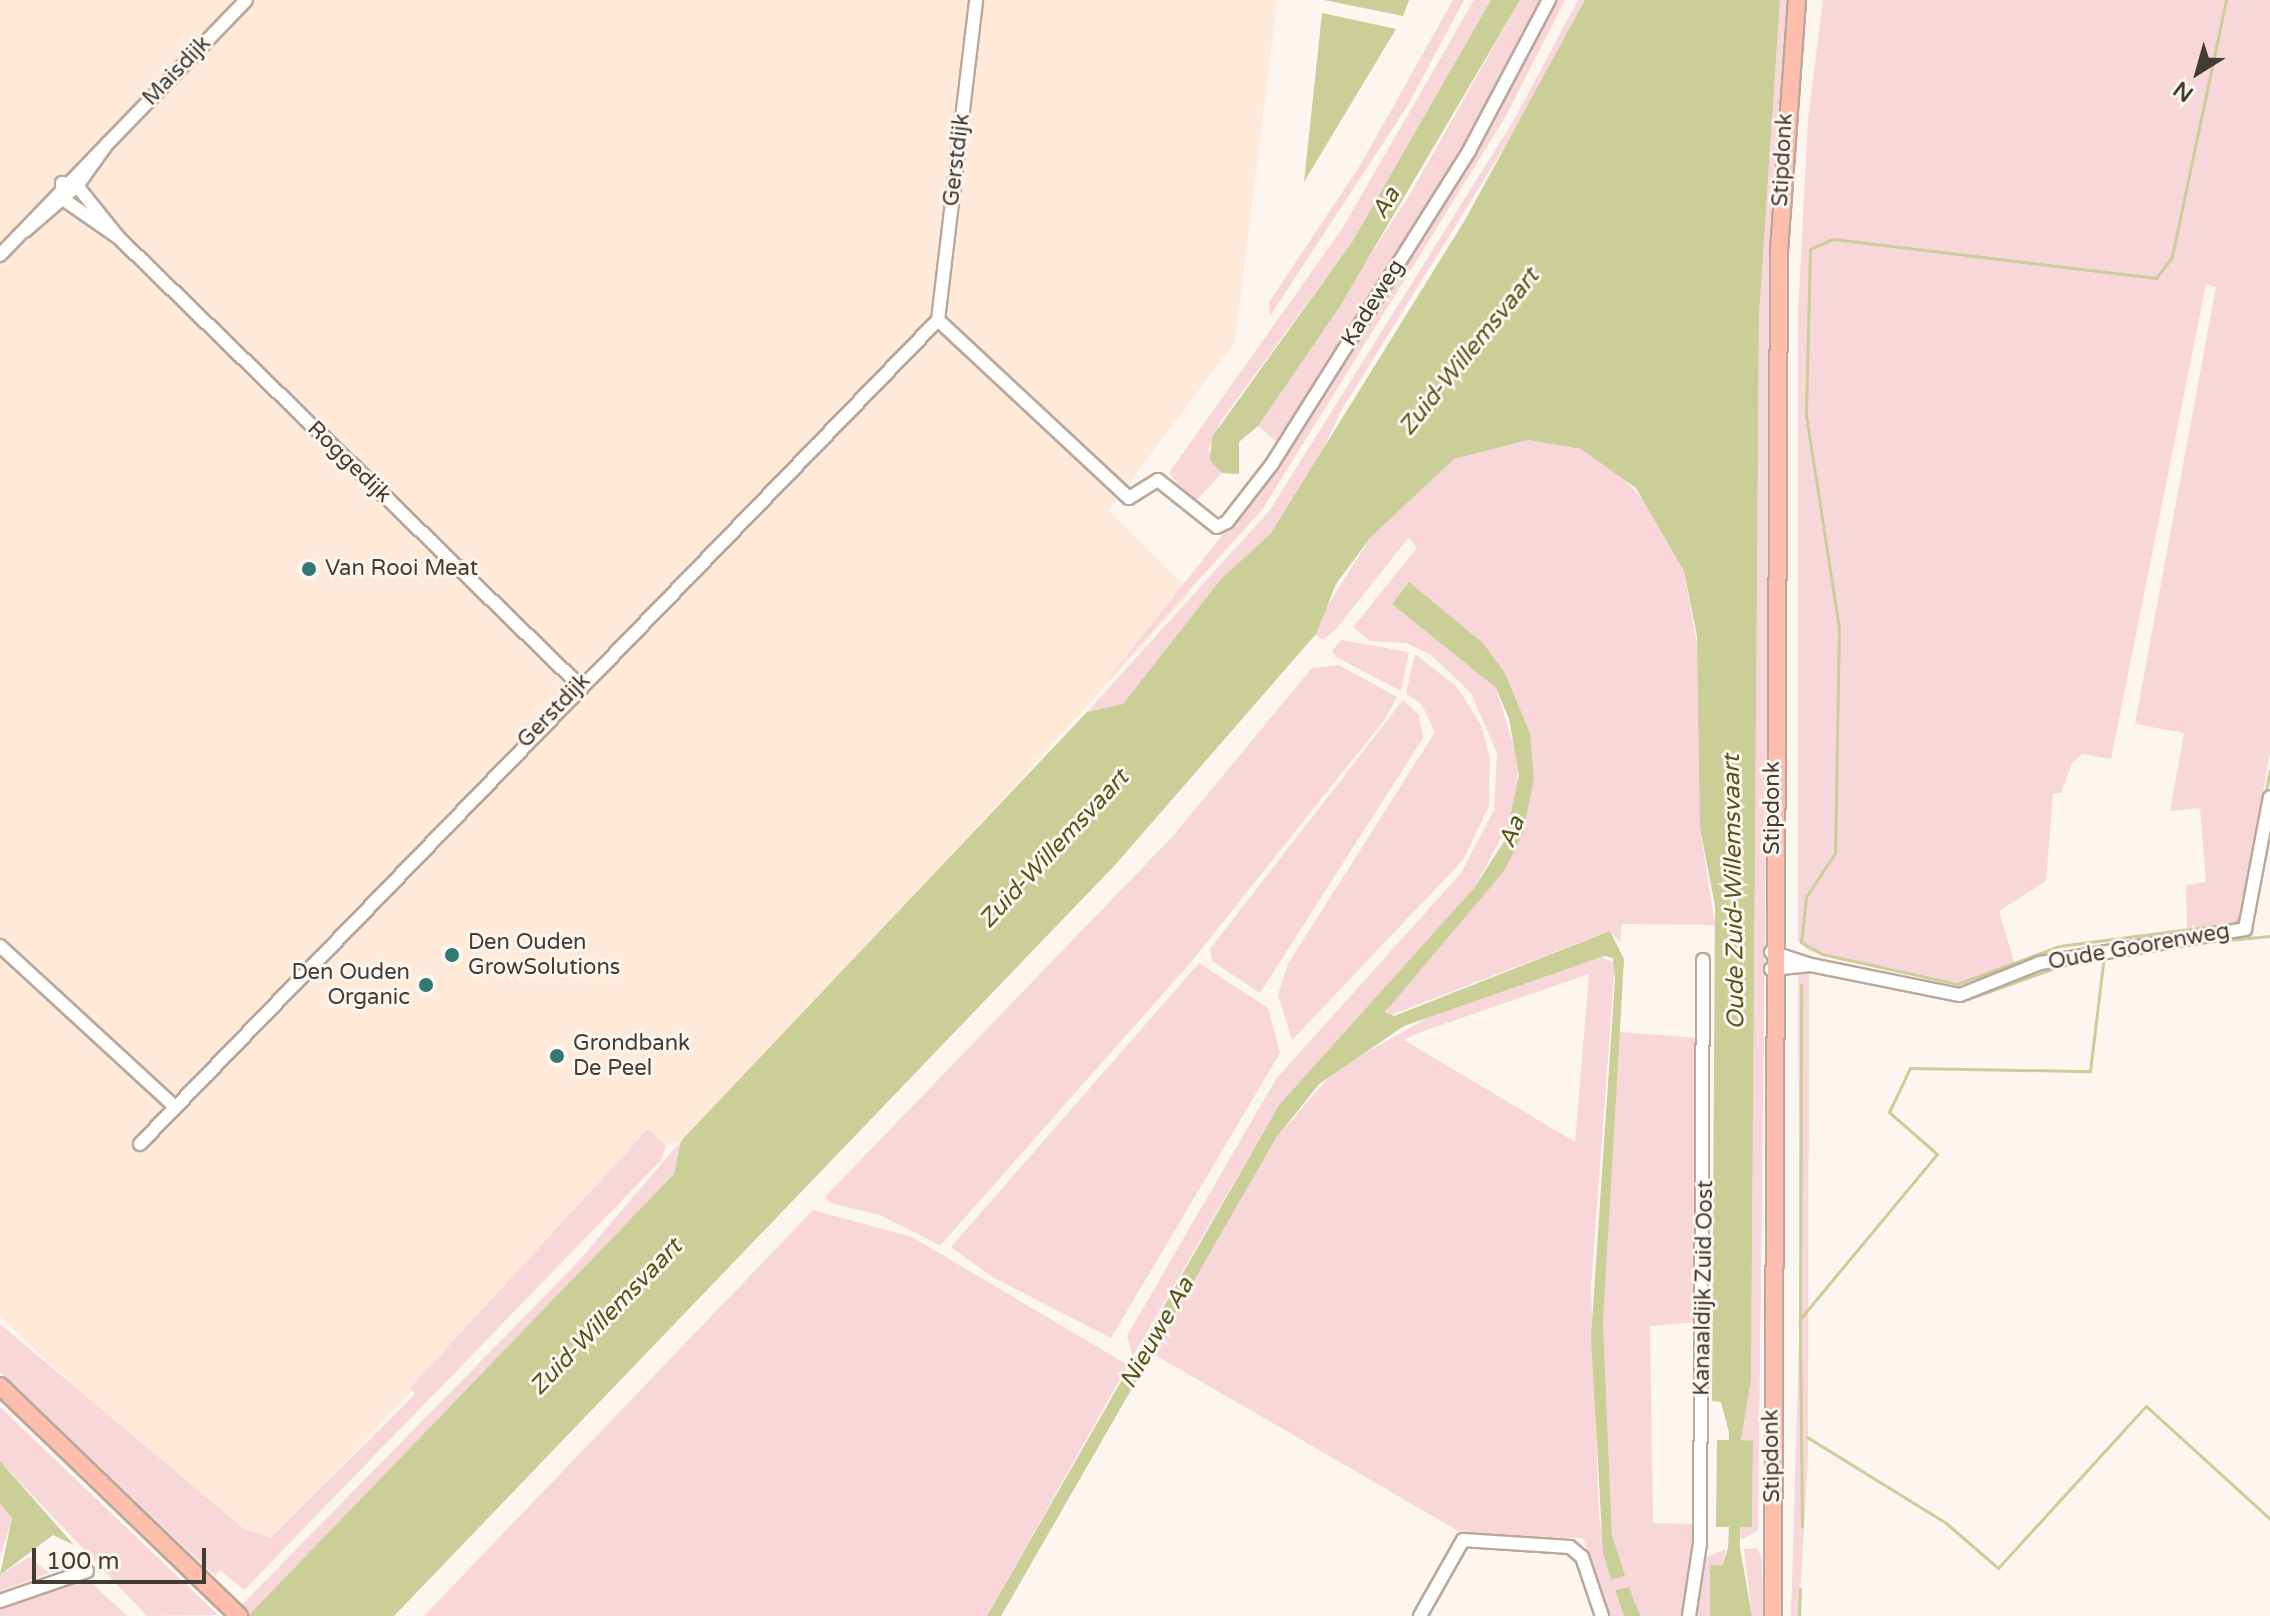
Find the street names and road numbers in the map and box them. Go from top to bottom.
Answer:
street label: Maisdijk [137,31,217,111]
street label: Gerstdijk [938,112,976,208]
street label: Stipdonk [1767,113,1799,207]
street label: Kadeweg [1336,255,1410,351]
street label: Roggedijk [302,416,396,508]
street label: Gerstdijk [512,668,596,754]
street label: Stipdonk [1760,761,1786,855]
street label: Oude Goorenweg [2046,918,2232,976]
street label: Kanaaldijk Zuid Oost [1689,1180,1719,1396]
street label: Stipdonk [1758,1409,1786,1503]

